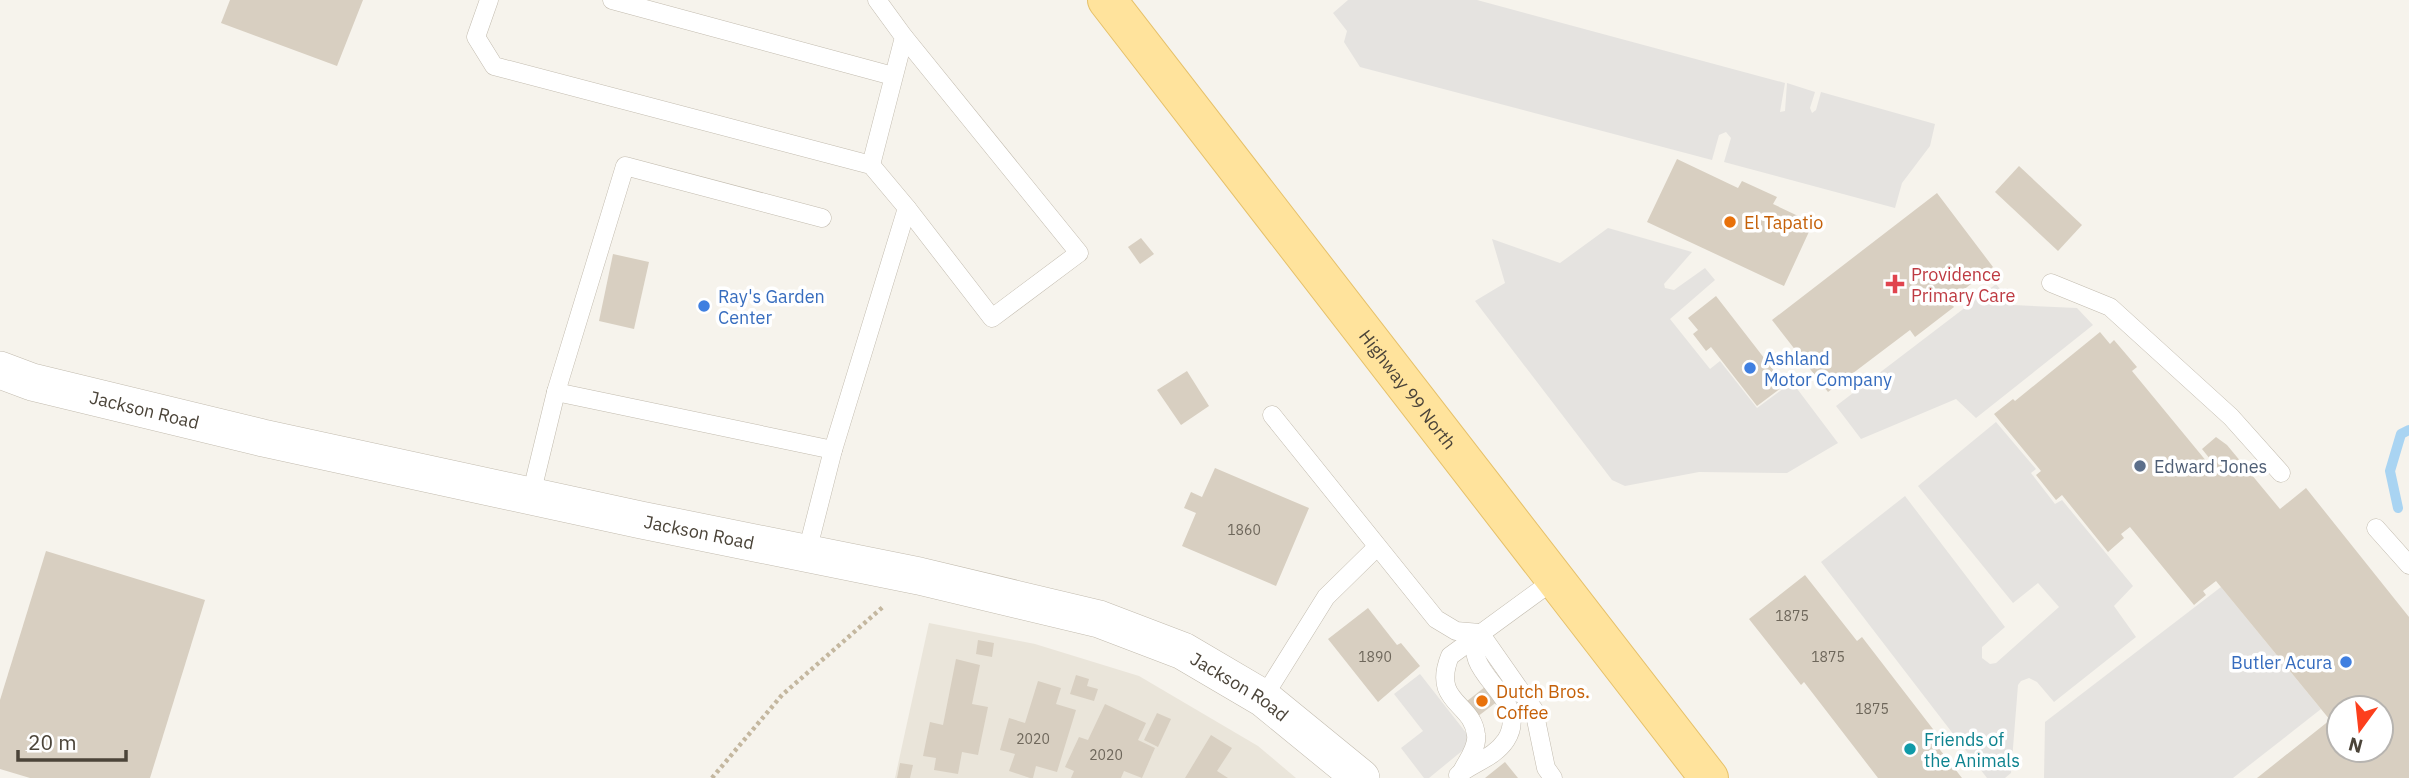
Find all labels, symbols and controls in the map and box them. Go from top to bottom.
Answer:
place label: El Tapatio [1744,211,1823,234]
marker: El Tapatio [1722,214,1738,230]
place label: Providence Primary Care [1911,263,2015,307]
marker: Providence Primary Care [1885,274,1905,294]
place label: Ray's Garden Center [718,285,825,329]
marker: Ray's Garden Center [696,298,712,314]
street label: Highway 99 North [1355,325,1462,454]
place label: Ashland Motor Company [1764,347,1892,391]
marker: Ashland Motor Company [1742,360,1758,376]
street label: Jackson Road [87,385,202,434]
place label: Edward Jones [2154,455,2267,478]
marker: Edward Jones [2132,458,2148,474]
street label: Jackson Road [642,509,756,554]
house number: 1860 [1227,521,1261,539]
house number: 1875 [1775,607,1809,625]
street label: Jackson Road [1187,647,1294,726]
house number: 1890 [1358,648,1392,666]
house number: 1875 [1811,648,1845,666]
place label: Butler Acura [2231,651,2332,674]
marker: Butler Acura [2338,654,2354,670]
place label: Dutch Bros. Coffee [1496,680,1590,724]
marker: Dutch Bros. Coffee [1474,693,1490,709]
north arrow [2325,694,2395,764]
house number: 1875 [1855,700,1889,718]
scale bar [18,718,126,762]
text: 20 m [28,728,77,756]
place label: Friends of the Animals [1924,728,2020,772]
house number: 2020 [1016,730,1050,748]
text: N [2346,732,2365,759]
marker: Friends of the Animals [1902,741,1918,757]
house number: 2020 [1089,746,1123,764]

